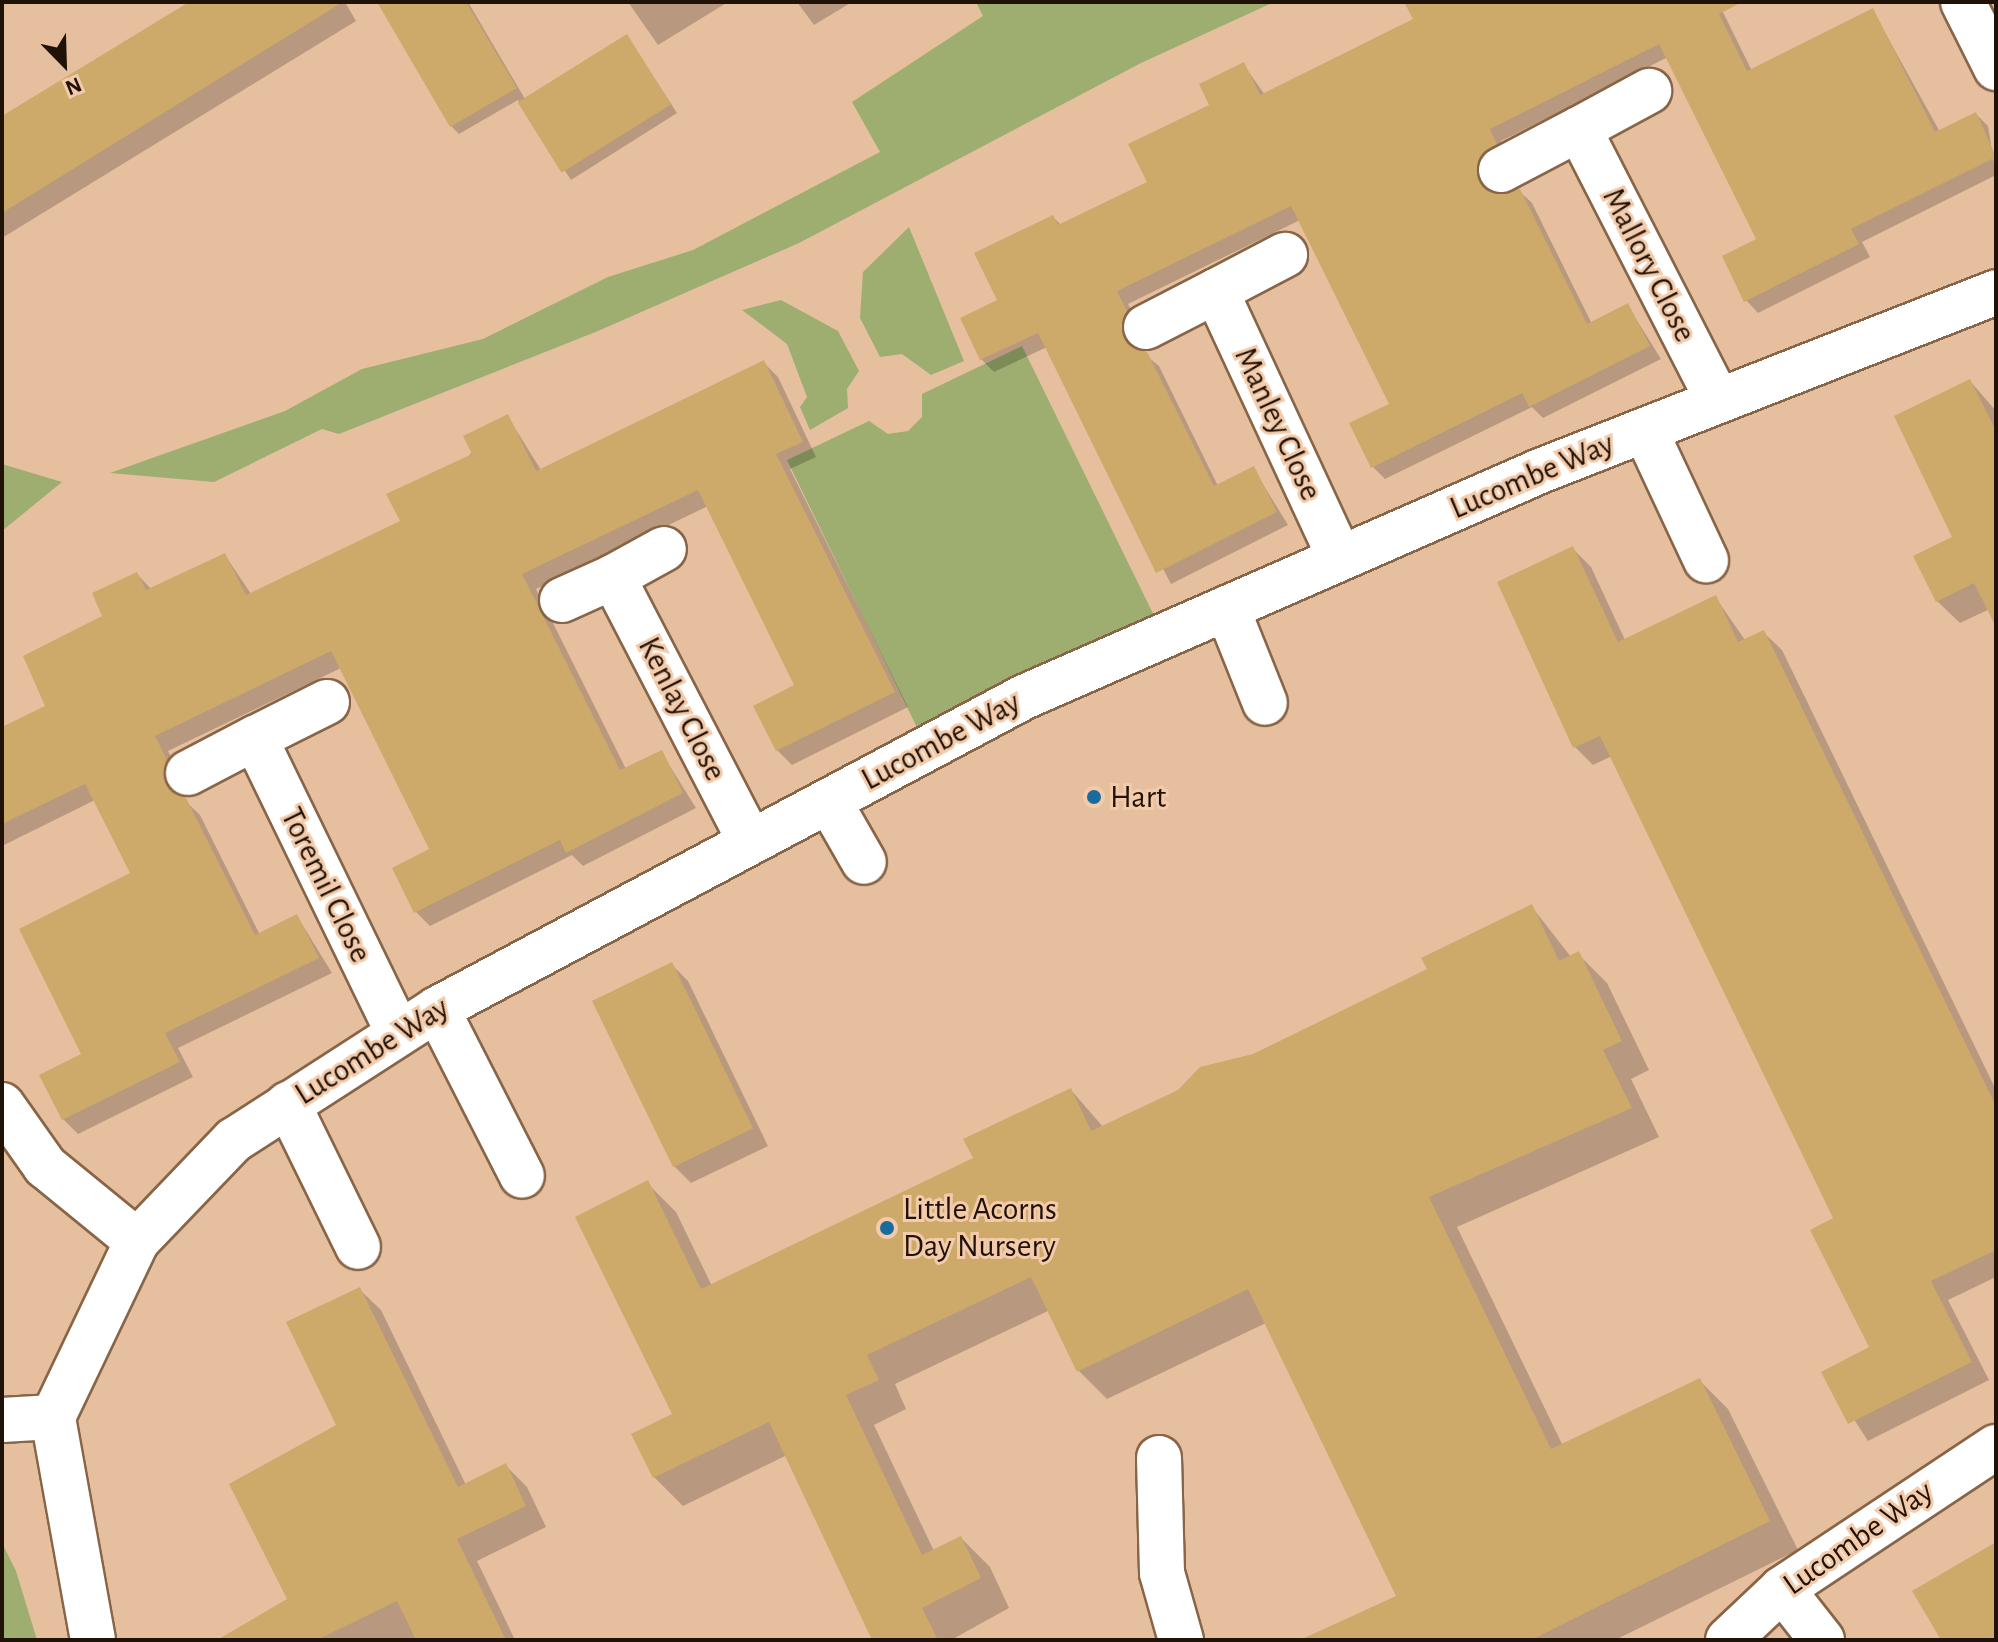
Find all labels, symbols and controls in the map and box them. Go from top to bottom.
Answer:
north arrow [24,24,104,104]
text: N [62,73,85,99]
street label: Mallory Close [1594,182,1704,348]
street label: Manley Close [1226,341,1330,507]
street label: Lucombe Way [1444,424,1620,528]
street label: Kenlay Close [629,631,735,787]
street label: Lucombe Way [855,683,1027,799]
place label: Hart [1110,778,1166,816]
marker: Hart [1085,788,1103,806]
street label: Toremil Close [272,801,380,969]
street label: Lucombe Way [288,989,456,1113]
place label: Little Acorns Day Nursery [903,1191,1057,1266]
marker: Little Acorns Day Nursery [878,1219,896,1237]
street label: Lucombe Way [1776,1472,1940,1604]

